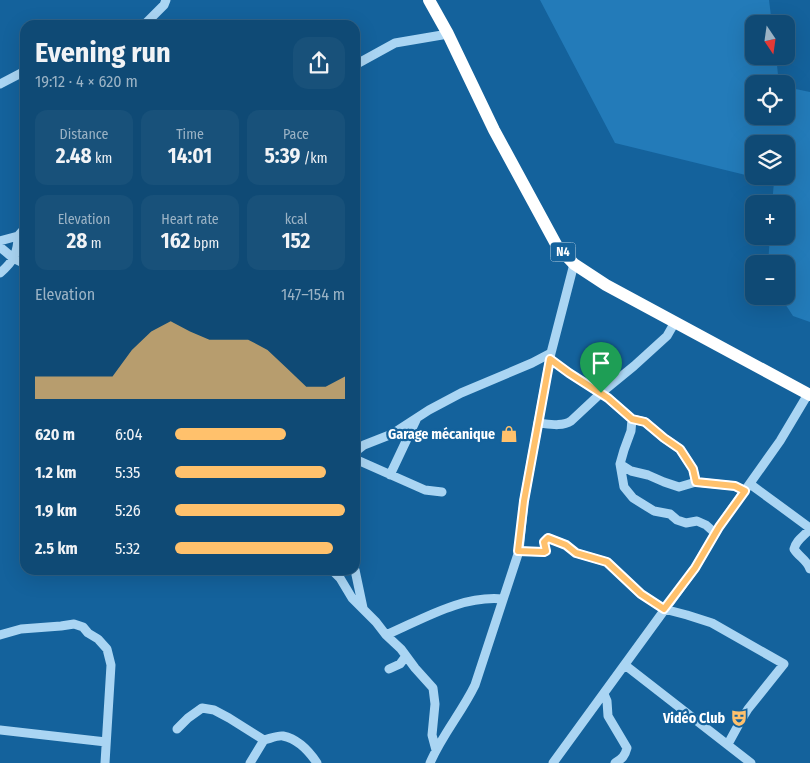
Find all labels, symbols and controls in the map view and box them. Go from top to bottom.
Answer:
north arrow [745,15,795,65]
map controls [745,15,795,305]
text: Evening run [35,36,171,69]
button: share [293,37,345,89]
text: 19:12 · 4 × 620 m [35,72,138,91]
button: locate [745,75,795,125]
text: Distance [60,126,109,143]
text: Time [176,126,204,143]
text: Pace [283,126,309,143]
button: layers [745,135,795,185]
text: 2.48 [56,143,92,169]
text: 14:01 [168,143,212,169]
text: 5:39 [264,143,300,169]
text: km [92,150,112,167]
text: /km [300,150,328,167]
button: + [745,195,795,245]
text: Elevation [58,211,110,228]
text: Heart rate [161,211,219,228]
text: kcal [285,211,307,228]
text: 28 [67,228,87,254]
text: 162 [161,228,190,254]
text: 152 [282,228,310,254]
text: m [87,235,101,252]
text: bpm [190,235,219,252]
road number: N4 [550,242,576,262]
button: − [745,255,795,305]
text: Elevation [35,285,95,304]
text: 147–154 m [281,285,345,304]
pin [580,342,622,393]
icon: arrive [587,349,615,377]
shop icon: Garage mécanique [499,424,519,444]
text: 620 m [35,425,75,444]
text: 6:04 [115,425,142,444]
place label: Garage mécanique [388,426,495,443]
text: 1.2 km [35,463,77,482]
text: 5:35 [115,463,140,482]
text: 1.9 km [35,501,77,520]
text: 5:26 [115,501,141,520]
text: 2.5 km [35,539,78,558]
text: 5:32 [115,539,140,558]
theatre icon: Vidéo Club [729,708,749,728]
place label: Vidéo Club [662,710,725,727]

